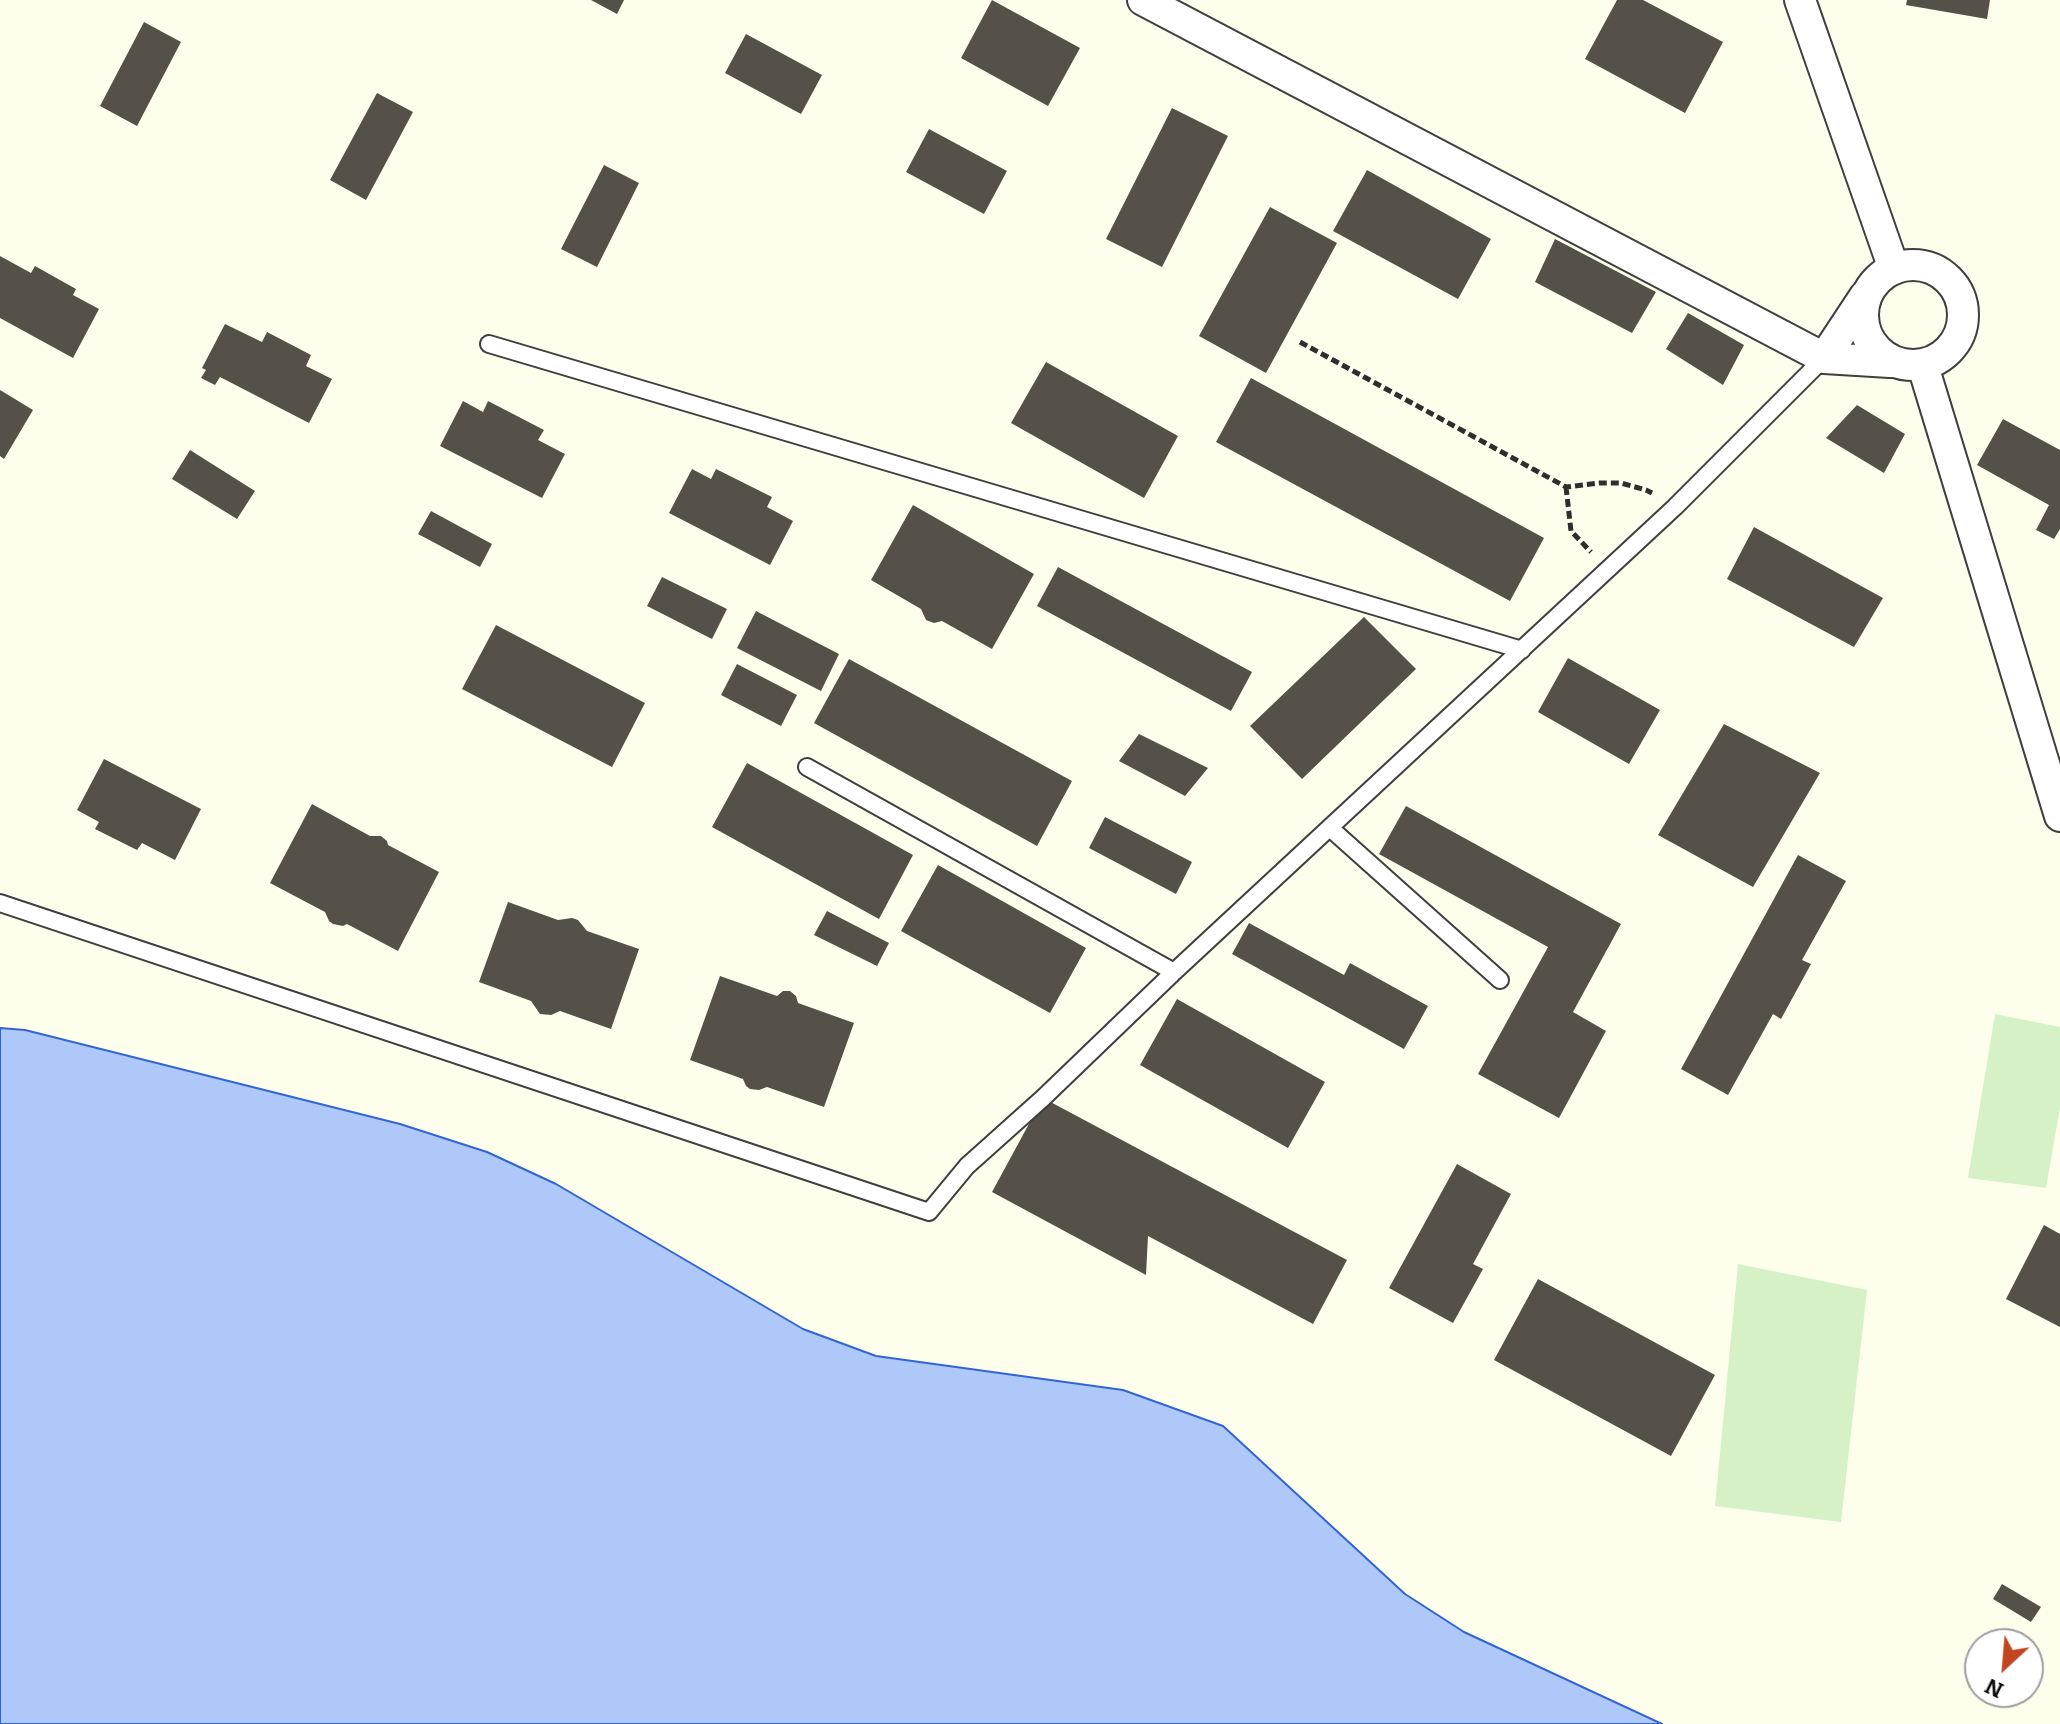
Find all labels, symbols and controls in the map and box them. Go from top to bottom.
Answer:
north arrow [1964,1628,2044,1708]
text: N [1981,1672,2008,1704]

